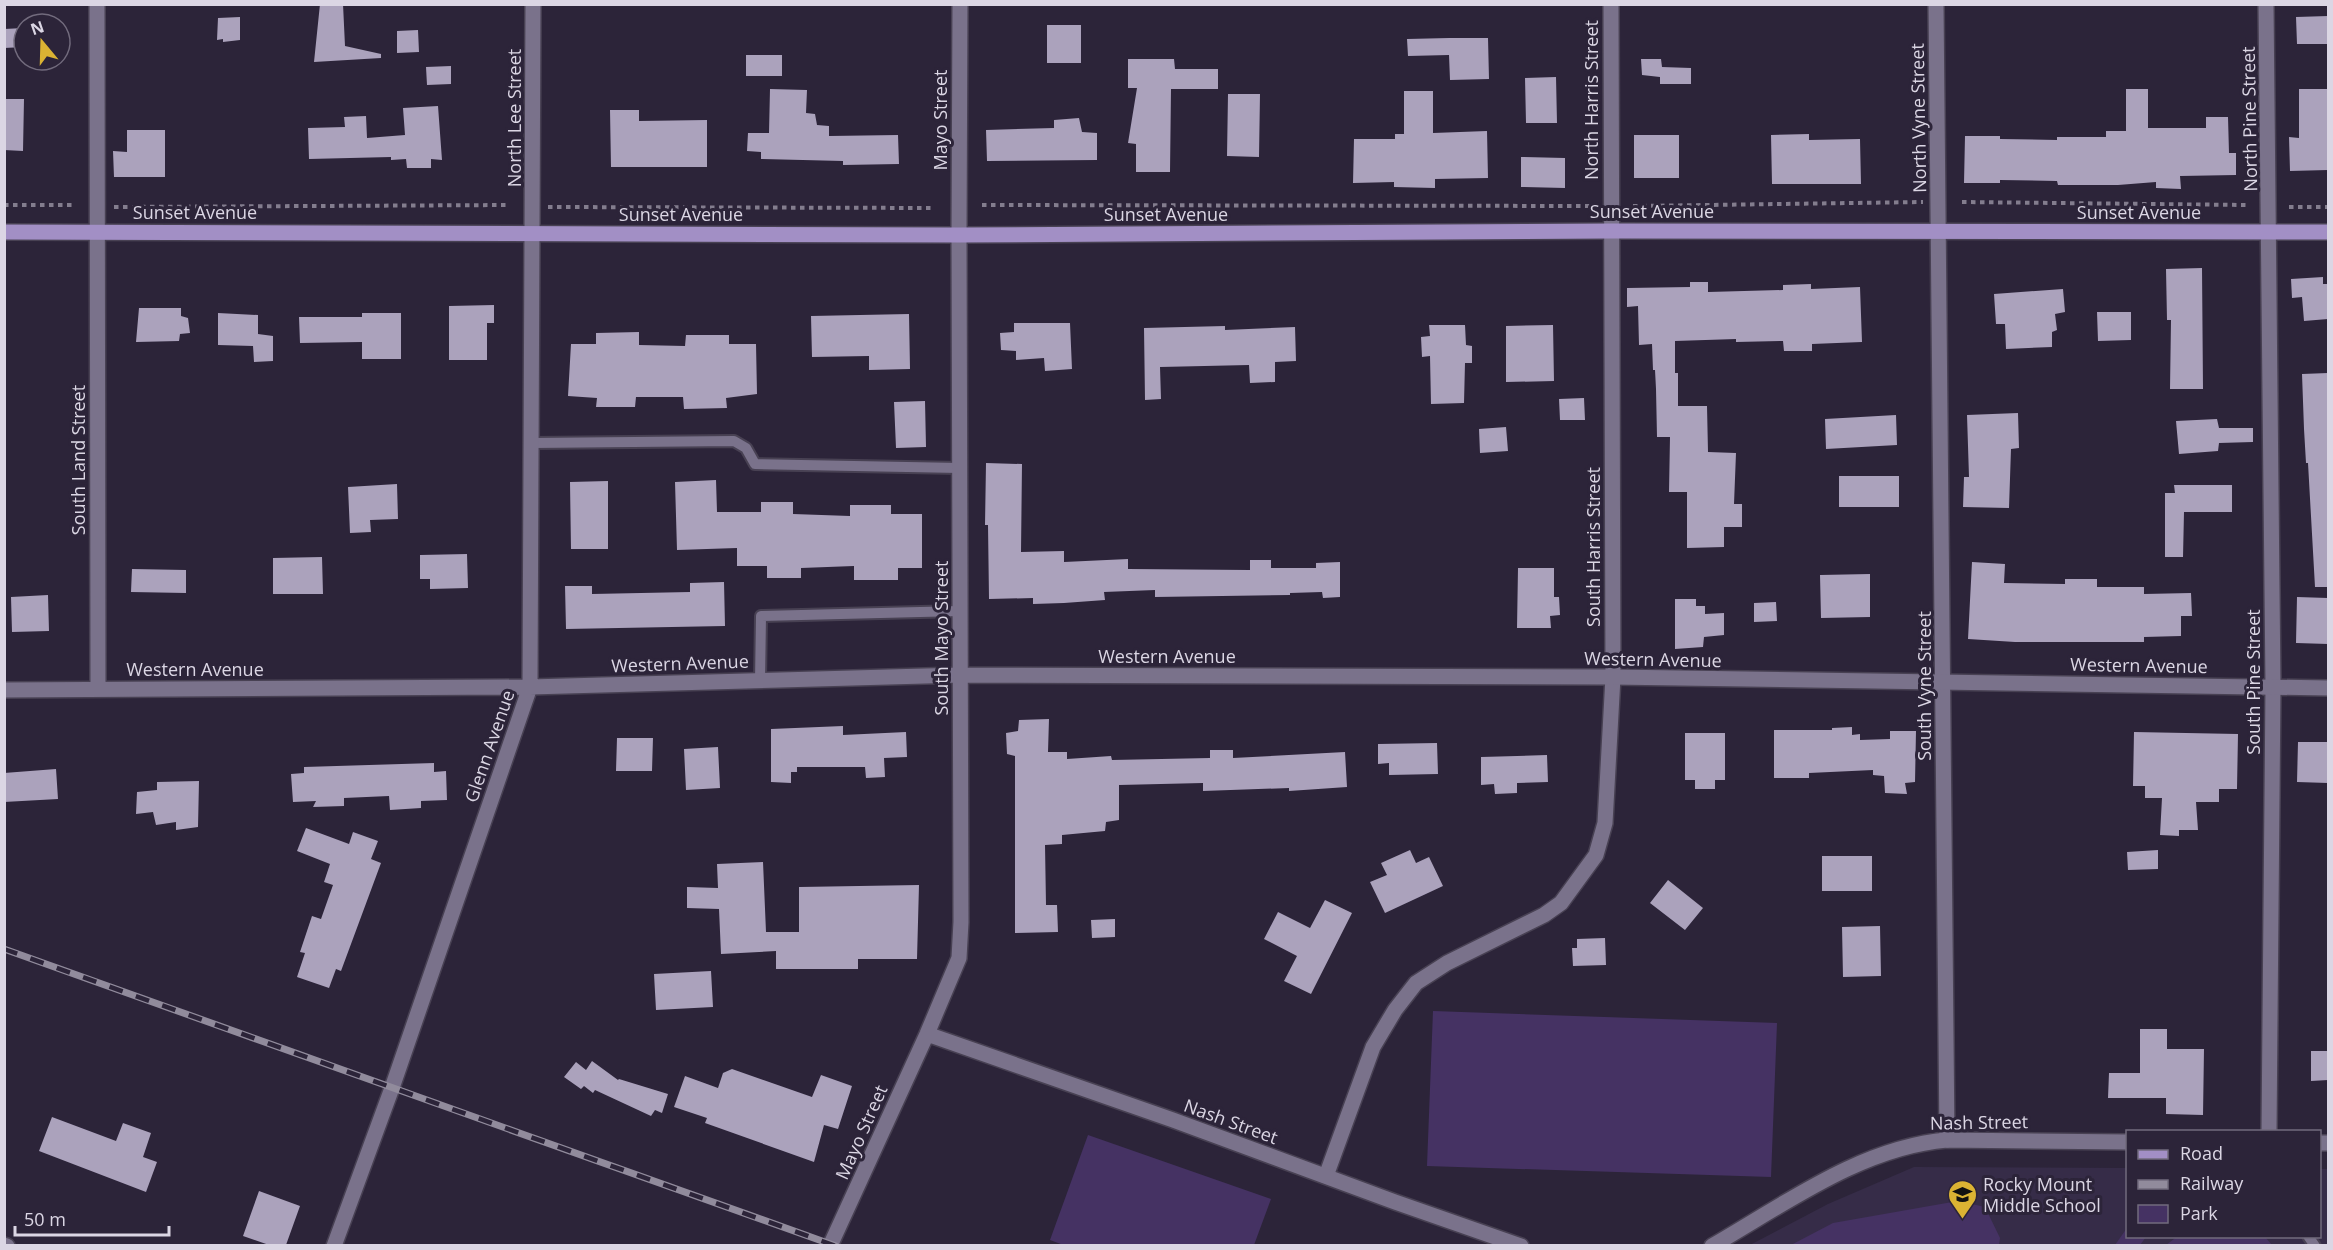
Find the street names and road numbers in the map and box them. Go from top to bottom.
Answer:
street label: North Harris Street [1579,20,1603,180]
street label: North Vyne Street [1905,43,1931,193]
street label: North Pine Street [2236,46,2262,192]
street label: North Lee Street [502,49,526,187]
street label: Mayo Street [928,70,952,171]
street label: Sunset Avenue [1590,199,1714,223]
street label: Sunset Avenue [133,200,257,224]
street label: Sunset Avenue [2077,200,2201,224]
street label: Sunset Avenue [619,202,743,226]
street label: Sunset Avenue [1104,202,1228,226]
street label: South Land Street [66,385,90,535]
street label: South Harris Street [1581,467,1605,627]
street label: South Mayo Street [929,561,953,715]
street label: South Pine Street [2241,609,2265,755]
street label: South Vyne Street [1912,611,1936,761]
street label: Western Avenue [1098,644,1236,668]
street label: Western Avenue [1584,646,1722,672]
street label: Western Avenue [611,649,749,677]
street label: Western Avenue [2070,652,2208,678]
street label: Western Avenue [126,657,264,681]
street label: Glenn Avenue [459,687,519,805]
street label: Mayo Street [829,1081,893,1183]
street label: Nash Street [1181,1093,1281,1149]
street label: Nash Street [1930,1109,2028,1135]

